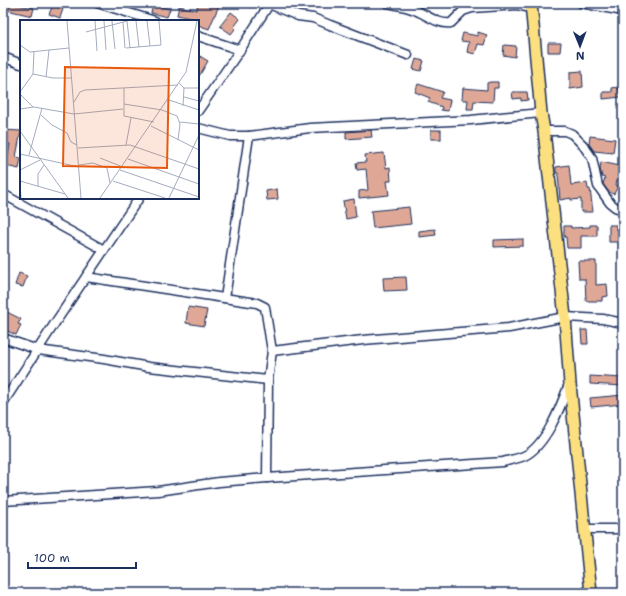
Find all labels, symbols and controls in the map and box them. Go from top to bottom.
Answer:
inset map [20,20,199,199]
north arrow [560,26,600,66]
text: N [575,48,585,63]
scale bar [28,544,136,570]
text: 100 m [34,550,70,566]

